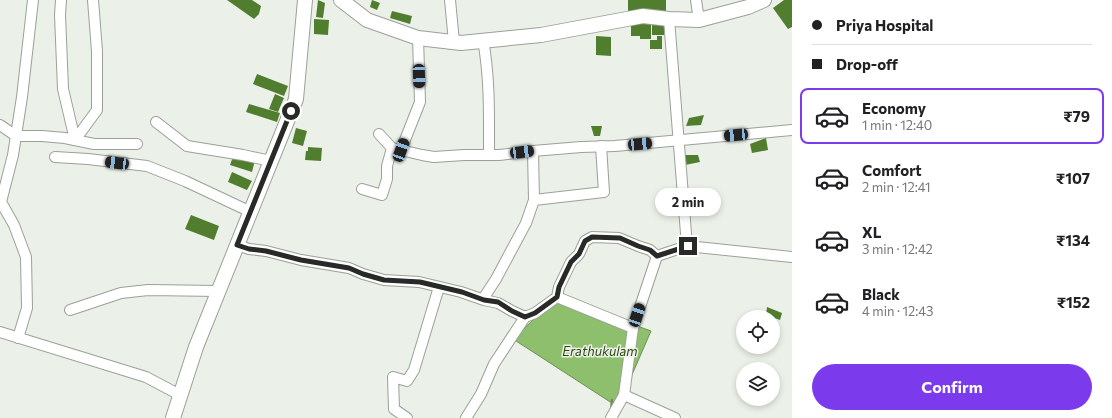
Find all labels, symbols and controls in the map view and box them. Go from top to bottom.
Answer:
text: Priya Hospital [836,16,933,34]
text: Drop-off [836,55,898,73]
car [413,64,425,88]
icon: car [814,98,850,134]
text: Economy [862,99,926,117]
route start [282,102,300,120]
text: ₹79 [1063,107,1090,125]
text: 1 min · 12:40 [862,117,932,133]
car [724,128,748,142]
car [391,137,411,163]
car [628,137,652,151]
car [509,145,535,159]
car [104,156,130,170]
icon: car [814,160,850,196]
text: Comfort [862,161,922,179]
text: ₹107 [1056,169,1090,187]
text: 2 min · 12:41 [862,179,931,195]
callout: 2 min [655,188,721,216]
text: 2 min [672,194,704,210]
icon: car [814,222,850,258]
text: XL [862,223,881,241]
text: ₹134 [1056,231,1090,249]
route end [679,237,697,255]
text: 3 min · 12:42 [862,241,933,257]
icon: car [814,284,850,320]
text: Black [862,285,900,303]
text: ₹152 [1057,293,1090,311]
car [628,302,646,328]
text: 4 min · 12:43 [862,303,934,319]
map controls [736,310,780,406]
button: locate [736,310,780,354]
water label: Erathukulam [562,343,638,359]
button: layers [736,362,780,406]
button: Confirm [812,364,1092,410]

